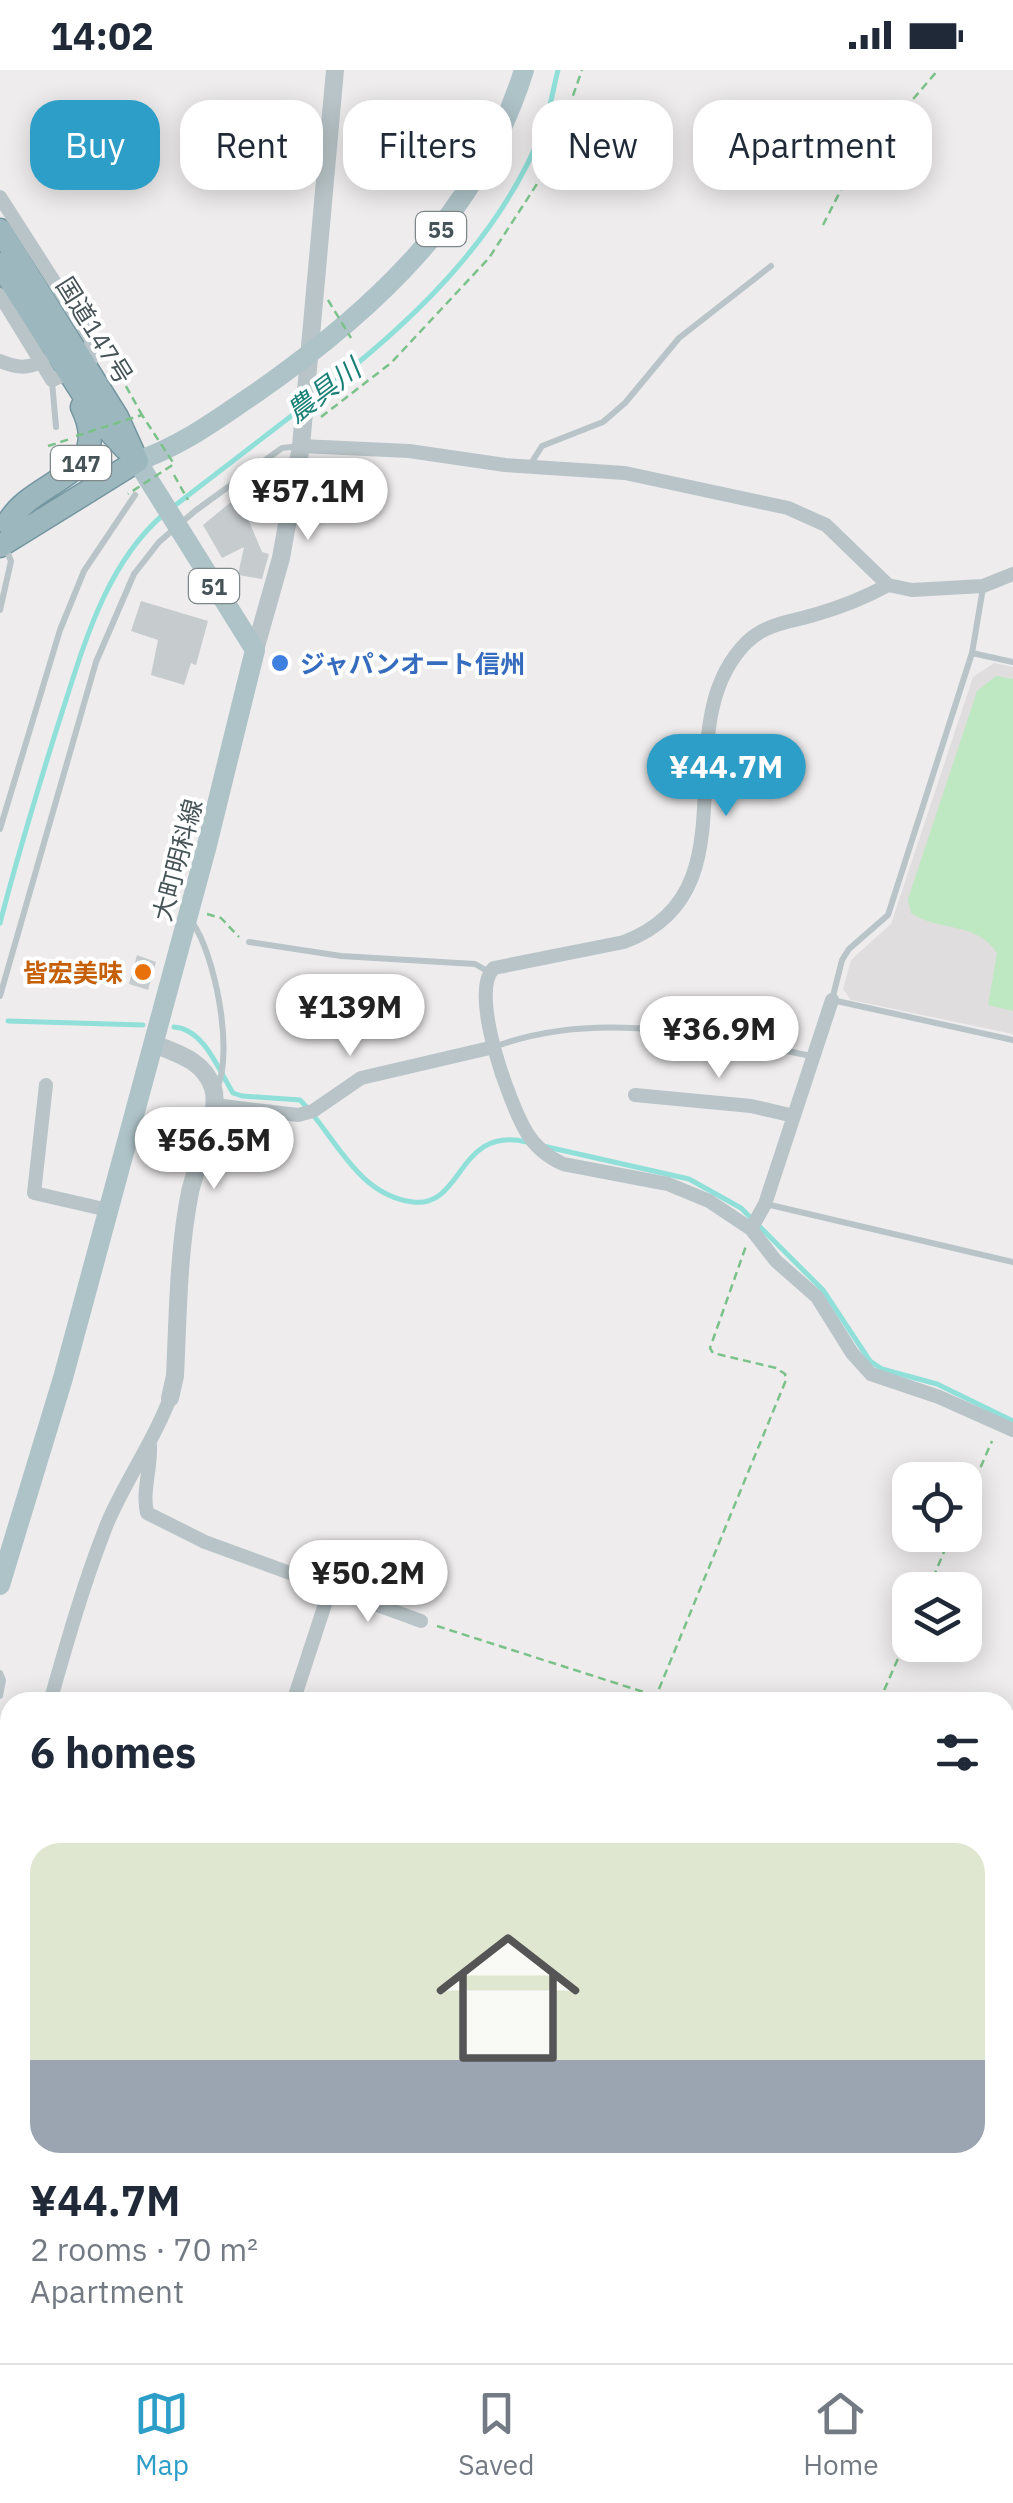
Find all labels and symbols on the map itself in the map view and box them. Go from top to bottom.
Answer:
road number: 55 [416,212,466,246]
street label: 国道147号 [49,270,141,390]
water label: 農具川 [278,348,370,430]
road number: 147 [51,446,111,480]
pin: ¥57.1M [227,458,389,543]
road number: 51 [189,569,239,603]
place label: ジャパンオート信州 [300,647,525,680]
marker: ジャパンオート信州 [269,652,291,674]
pin: ¥44.7M [645,734,807,819]
street label: 大町明科線 [145,795,209,925]
place label: 皆宏美味 [23,956,123,989]
marker: 皆宏美味 [132,961,154,983]
pin: ¥139M [280,974,420,1059]
pin: ¥36.9M [638,996,800,1081]
pin: ¥56.5M [133,1107,295,1192]
pin: ¥50.2M [287,1540,449,1625]

